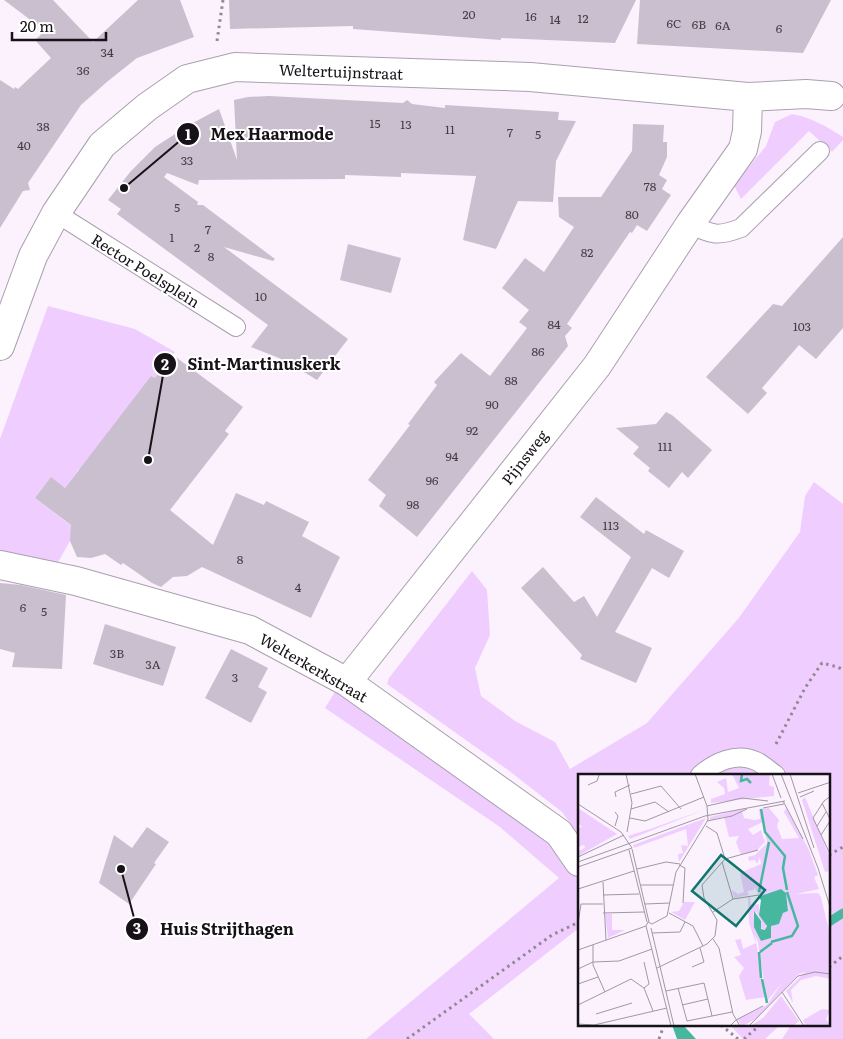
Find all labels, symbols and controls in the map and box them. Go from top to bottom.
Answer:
house number: 20 [462,5,476,23]
house number: 16 [525,7,537,25]
house number: 12 [578,9,588,27]
scale bar [12,10,106,42]
house number: 14 [549,10,561,28]
text: 20 m [20,14,54,37]
house number: 6C [667,14,681,32]
house number: 6B [692,15,706,33]
house number: 6A [715,16,731,34]
house number: 6 [776,19,783,37]
house number: 34 [100,43,114,61]
street label: Weltertuijnstraat [279,57,403,85]
house number: 36 [77,61,90,79]
house number: 15 [370,114,380,132]
house number: 13 [400,115,412,133]
house number: 38 [36,117,50,135]
callout: Mex Haarmode [175,119,343,150]
house number: 11 [445,120,455,138]
text: Mex Haarmode [210,121,334,145]
text: 1 [185,122,191,145]
house number: 7 [507,123,513,141]
house number: 5 [535,125,541,143]
house number: 40 [17,136,31,154]
house number: 33 [181,151,193,169]
house number: 78 [644,177,657,195]
house number: 5 [174,198,180,216]
house number: 80 [625,205,639,223]
house number: 7 [205,220,211,238]
street label: Rector Poelsplein [87,227,205,313]
house number: 1 [170,228,175,246]
house number: 2 [194,238,200,256]
house number: 82 [581,243,593,261]
house number: 8 [208,247,215,265]
house number: 10 [255,287,267,305]
house number: 84 [547,315,561,333]
house number: 103 [793,317,811,335]
house number: 86 [531,342,545,360]
callout: Sint-Martinuskerk [153,349,351,380]
text: Sint-Martinuskerk [187,351,341,375]
text: 2 [161,352,169,375]
house number: 88 [504,371,518,389]
house number: 90 [485,395,499,413]
house number: 92 [466,421,478,439]
street label: Pijnsweg [495,424,553,489]
house number: 111 [658,437,672,455]
house number: 94 [446,447,459,465]
house number: 96 [426,471,439,489]
house number: 98 [407,495,420,513]
house number: 113 [603,516,619,534]
house number: 8 [237,550,244,568]
house number: 4 [295,578,302,596]
house number: 6 [20,598,27,616]
house number: 5 [41,602,47,620]
street label: Welterkerkstraat [256,627,372,707]
house number: 3B [110,644,124,662]
house number: 3A [145,655,161,673]
house number: 3 [232,668,238,686]
inset map [578,774,830,1026]
callout: Huis Strijthagen [125,913,304,944]
text: 3 [133,916,141,939]
text: Huis Strijthagen [160,916,294,940]

